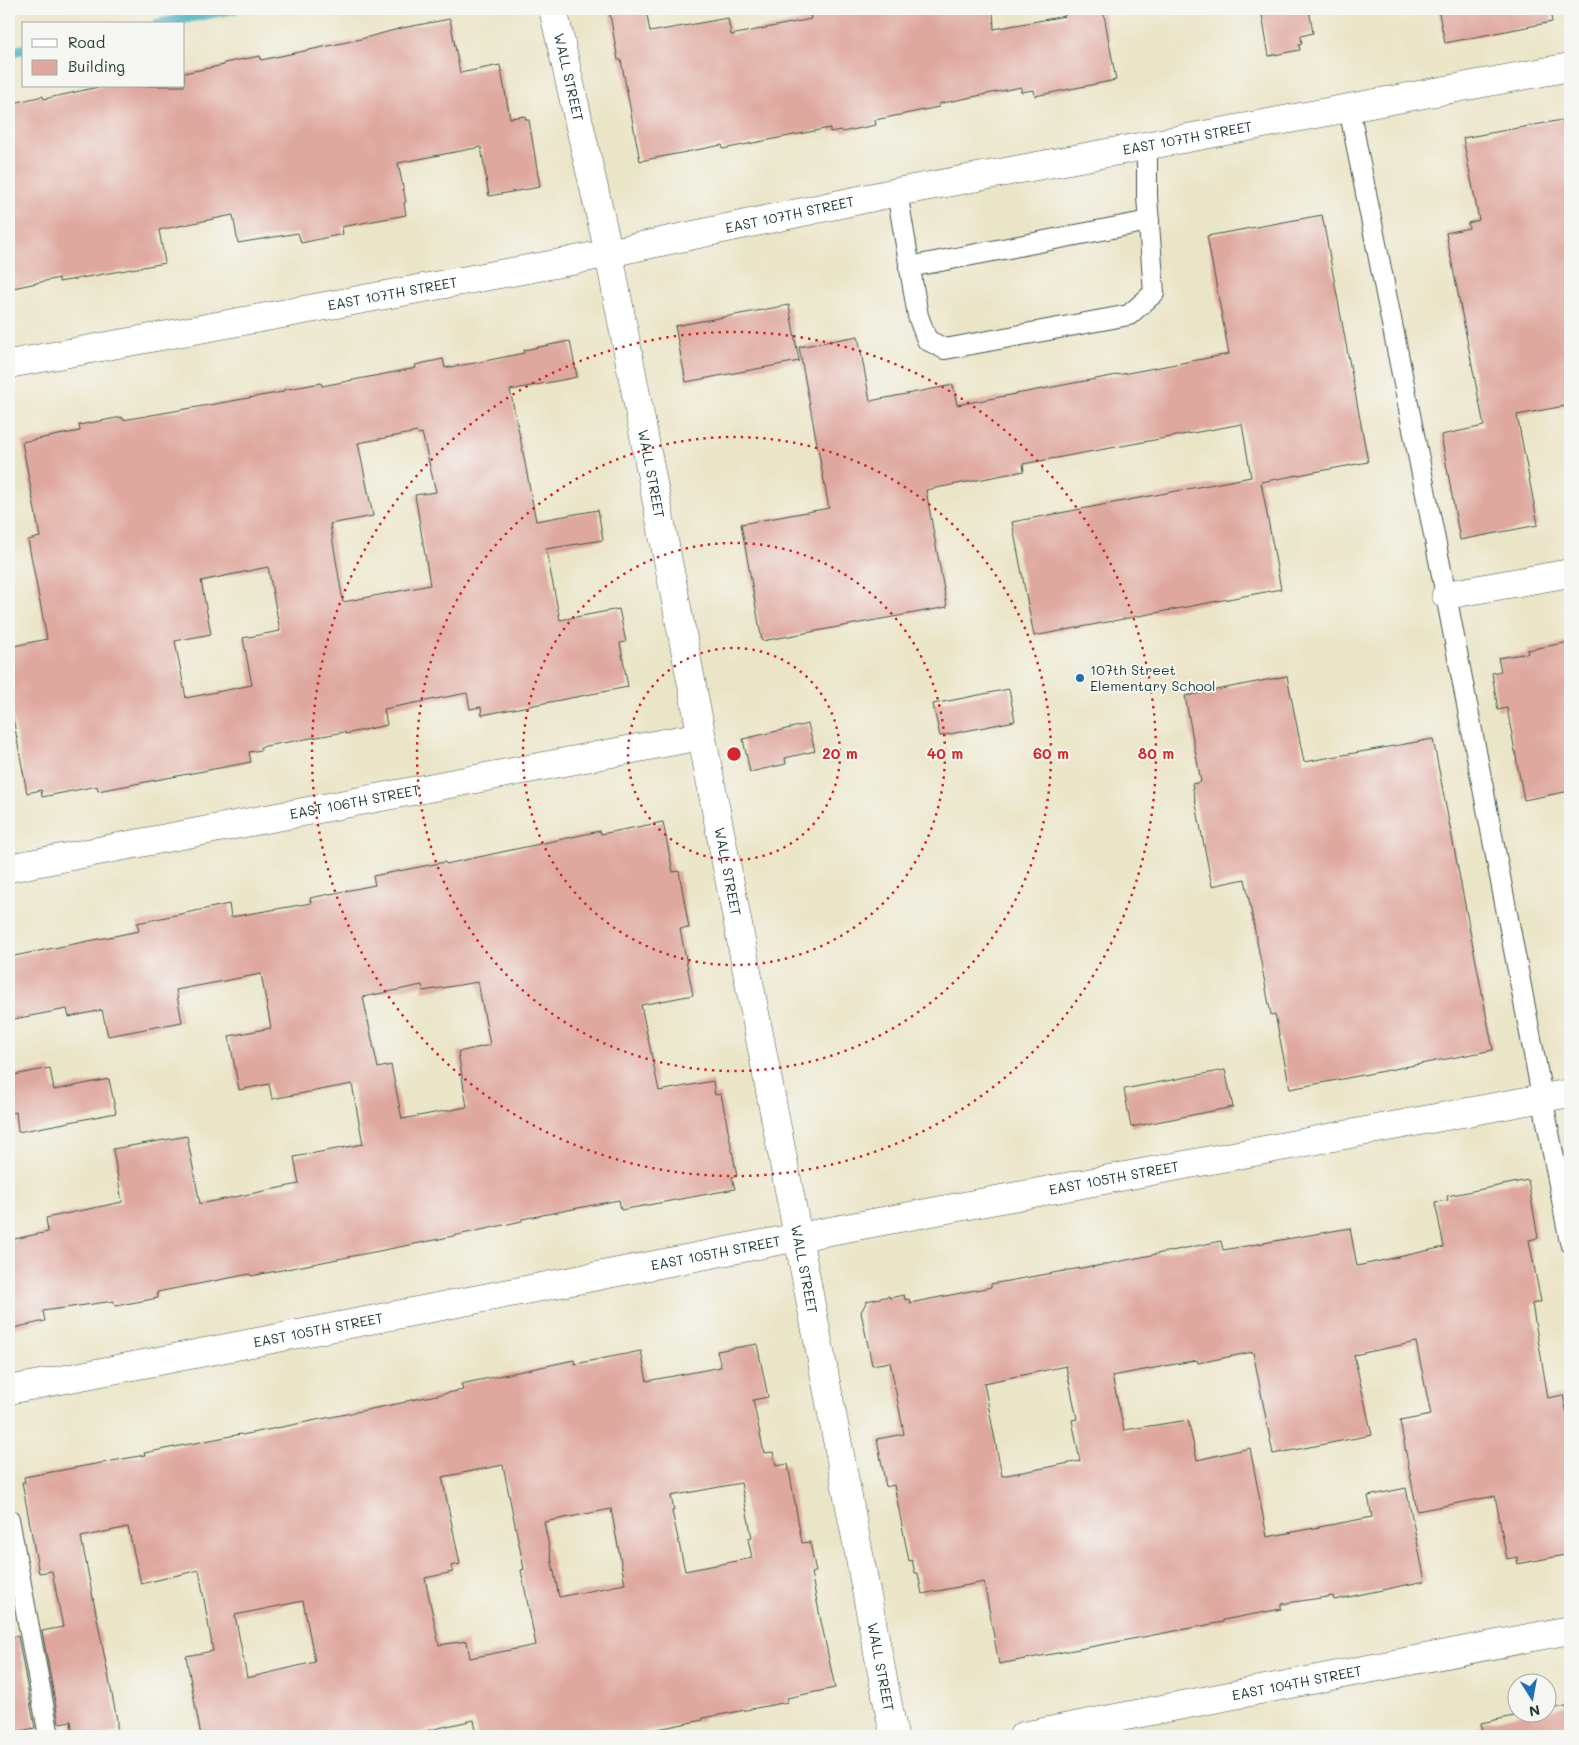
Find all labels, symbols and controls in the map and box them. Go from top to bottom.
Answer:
legend [22,22,185,88]
street label: WALL STREET [550,31,588,123]
text: Road [68,32,105,52]
text: Building [68,56,125,76]
street label: EAST 107TH STREET [1121,116,1254,159]
street label: EAST 107TH STREET [723,191,856,237]
street label: EAST 107TH STREET [326,272,459,314]
street label: WALL STREET [634,428,670,520]
place label: 107th Street Elementary School [1090,660,1216,695]
marker: 107th Street Elementary School [1074,672,1086,684]
text: 20 m [822,743,858,763]
text: 40 m [927,743,963,763]
text: 60 m [1033,743,1069,763]
text: 80 m [1138,743,1174,763]
centre of rings [725,745,743,763]
street label: EAST 106TH STREET [288,780,422,823]
street label: WALL STREET [710,825,746,917]
street label: EAST 105TH STREET [1047,1156,1180,1199]
street label: WALL STREET [787,1223,823,1315]
street label: EAST 105TH STREET [649,1231,782,1274]
street label: EAST 105TH STREET [252,1308,385,1351]
street label: WALL STREET [863,1621,899,1713]
street label: EAST 104TH STREET [1230,1661,1364,1704]
north arrow [1506,1672,1556,1722]
text: N [1528,1701,1542,1722]

